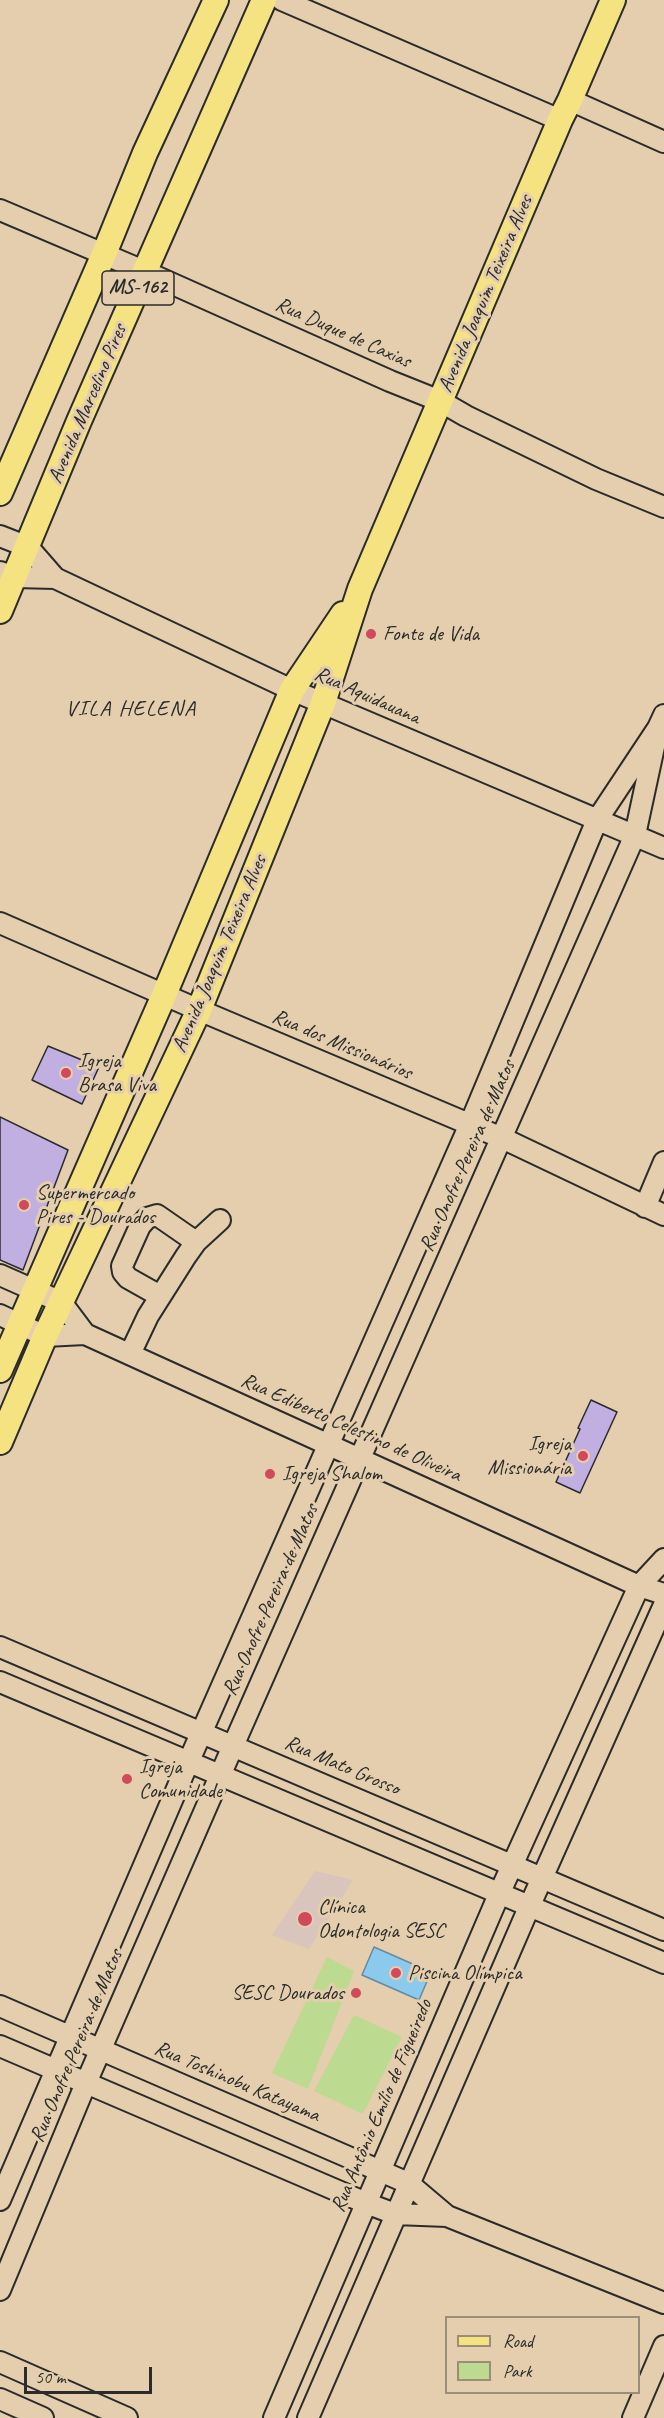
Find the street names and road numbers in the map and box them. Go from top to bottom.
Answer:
street label: Avenida Joaquim Teixeira Alves [433,192,539,396]
road number: MS-162 [102,271,174,305]
street label: Rua Duque de Caxias [271,292,415,374]
street label: Avenida Marcelino Pires [43,321,133,487]
street label: Rua Aquidauana [310,662,424,730]
street label: Avenida Joaquim Teixeira Alves [167,852,273,1056]
street label: Rua dos Missionários [268,1004,416,1086]
street label: Rua Onofre Pereira de Matos [414,1056,522,1256]
street label: Rua Ediberto Celestino de Oliveira [237,1368,465,1488]
street label: Rua Onofre Pereira de Matos [217,1500,325,1700]
street label: Rua Mato Grosso [281,1730,403,1802]
street label: Rua Onofre Pereira de Matos [25,1946,129,2146]
street label: Rua Antônio Emílio de Figueiredo [326,1996,438,2216]
street label: Rua Toshinobu Katayama [151,2036,323,2128]

